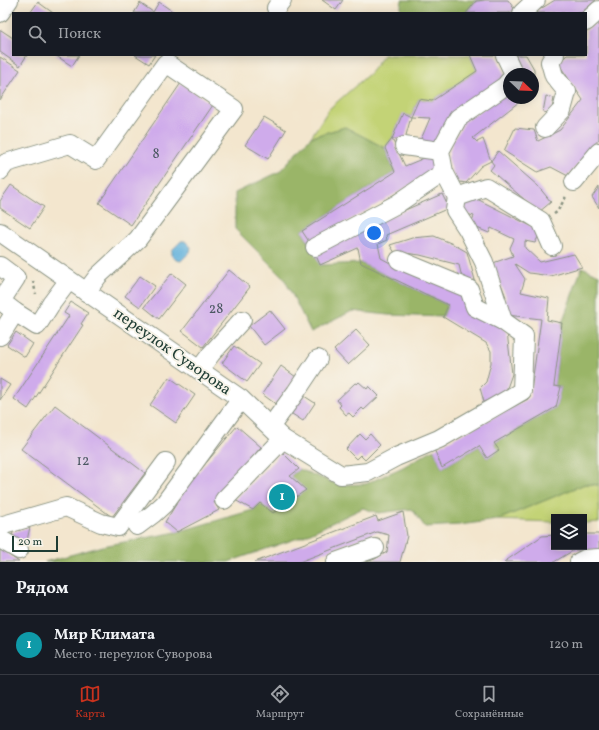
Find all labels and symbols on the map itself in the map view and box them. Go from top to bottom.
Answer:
north arrow [503,68,539,104]
house number: 8 [152,145,160,164]
your location [364,223,384,243]
house number: 28 [209,300,223,319]
street label: переулок Суворова [109,303,235,401]
house number: 12 [77,452,89,471]
pin: 1 [269,482,295,512]
scale bar [12,534,58,553]

